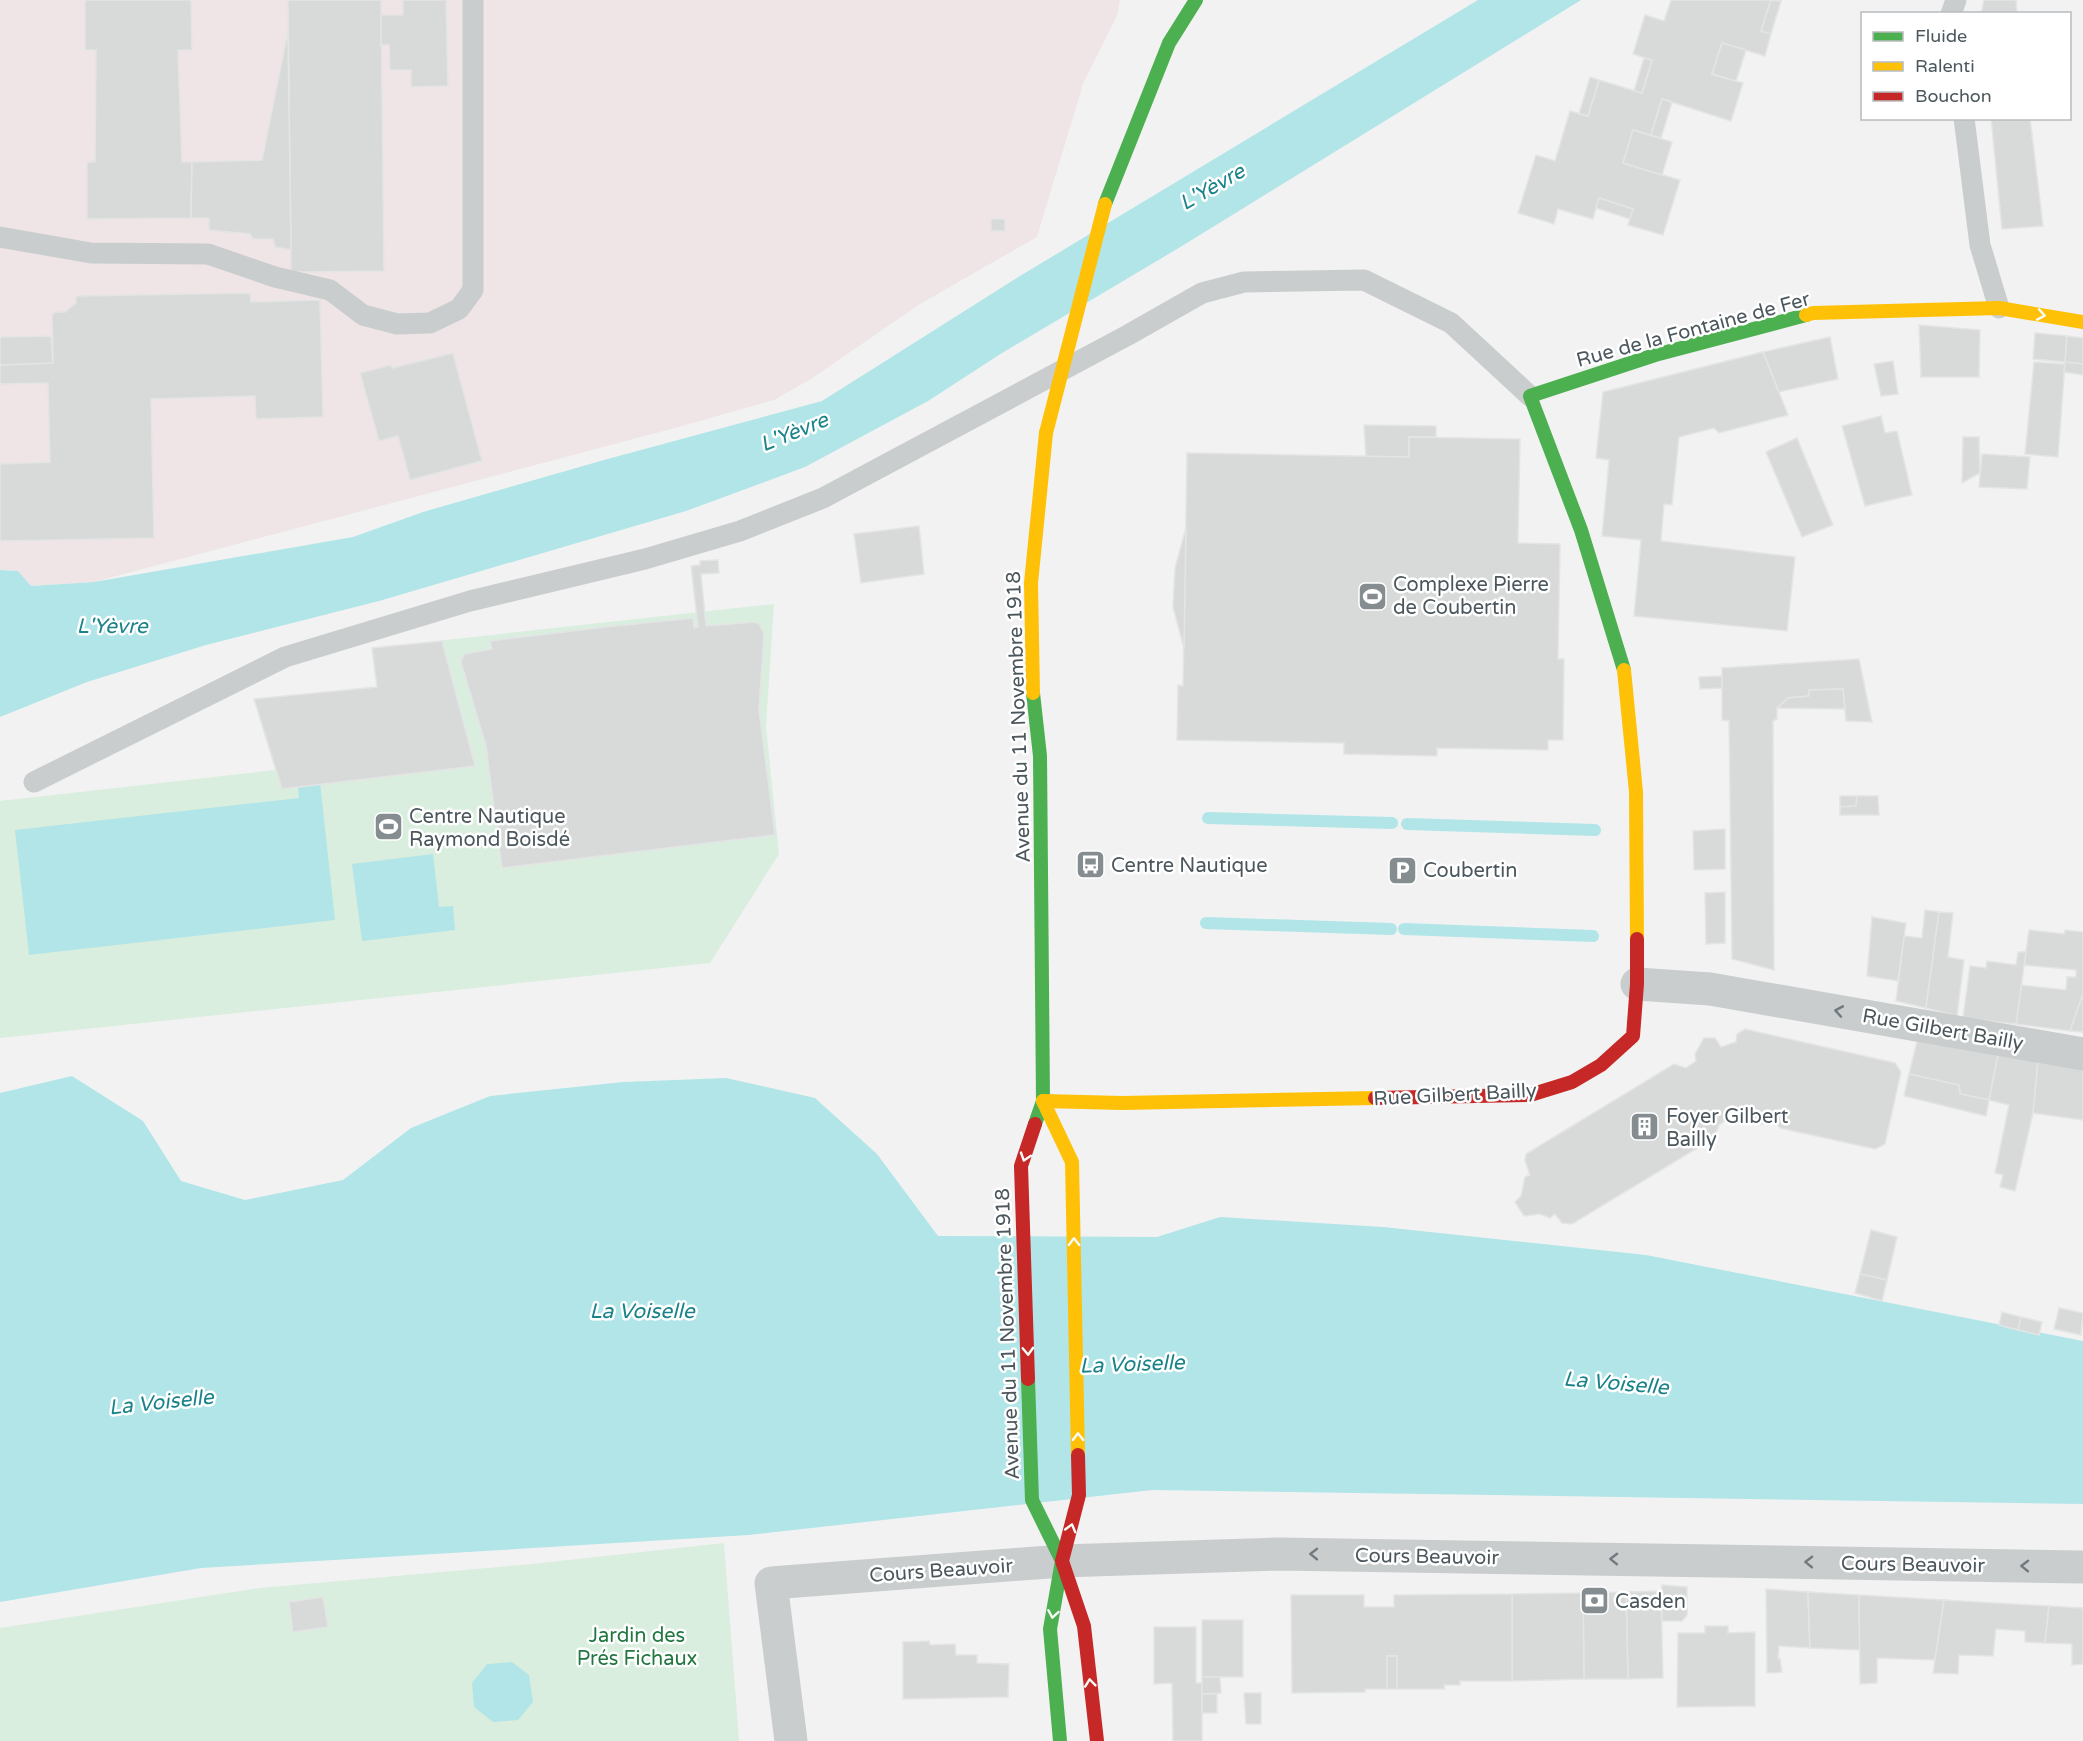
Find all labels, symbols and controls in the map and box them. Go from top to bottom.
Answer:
legend [1861,12,2071,120]
text: Fluide [1915,25,1967,47]
text: Ralenti [1915,55,1975,77]
text: Bouchon [1915,85,1992,107]
water label: L'Yèvre [1175,158,1250,216]
street label: Rue de la Fontaine de Fer [1574,287,1813,373]
one-way arrow [2036,308,2046,321]
water label: L'Yèvre [757,407,833,457]
street label: Avenue du 11 Novembre 1918 [1002,571,1036,863]
place label: Complexe Pierre de Coubertin [1393,573,1549,620]
sports icon: Complexe Pierre de Coubertin [1356,580,1388,612]
water label: L'Yèvre [76,614,149,639]
place label: Centre Nautique Raymond Boisdé [409,805,570,852]
sports icon: Centre Nautique Raymond Boisdé [372,811,404,843]
bus stop icon: Centre Nautique [1074,849,1106,881]
place label: Centre Nautique [1111,854,1268,878]
parking icon: Coubertin [1386,854,1418,886]
place label: Coubertin [1423,859,1517,883]
street label: Rue Gilbert Bailly [1860,1004,2026,1056]
one-way arrow [1835,1005,1845,1018]
street label: Rue Gilbert Bailly [1373,1079,1537,1111]
place label: Foyer Gilbert Bailly [1666,1105,1789,1152]
building icon: Foyer Gilbert Bailly [1629,1111,1661,1143]
one-way arrow [1020,1151,1032,1161]
street label: Avenue du 11 Novembre 1918 [991,1188,1025,1480]
one-way arrow [1068,1237,1080,1246]
water label: La Voiselle [589,1299,696,1324]
one-way arrow [1021,1346,1034,1355]
water label: La Voiselle [1079,1350,1186,1379]
water label: La Voiselle [1563,1366,1670,1401]
water label: La Voiselle [107,1384,216,1420]
one-way arrow [1072,1432,1085,1441]
one-way arrow [1063,1524,1076,1534]
street label: Cours Beauvoir [1355,1544,1500,1570]
one-way arrow [1309,1548,1318,1561]
street label: Cours Beauvoir [1841,1552,1986,1578]
one-way arrow [1609,1553,1618,1565]
street label: Cours Beauvoir [868,1554,1014,1588]
one-way arrow [1804,1556,1813,1569]
one-way arrow [2020,1560,2029,1572]
bank icon: Casden [1578,1585,1610,1617]
place label: Casden [1615,1590,1686,1614]
one-way arrow [1047,1609,1060,1619]
park label: Jardin des Prés Fichaux [577,1624,697,1671]
one-way arrow [1084,1678,1097,1687]

